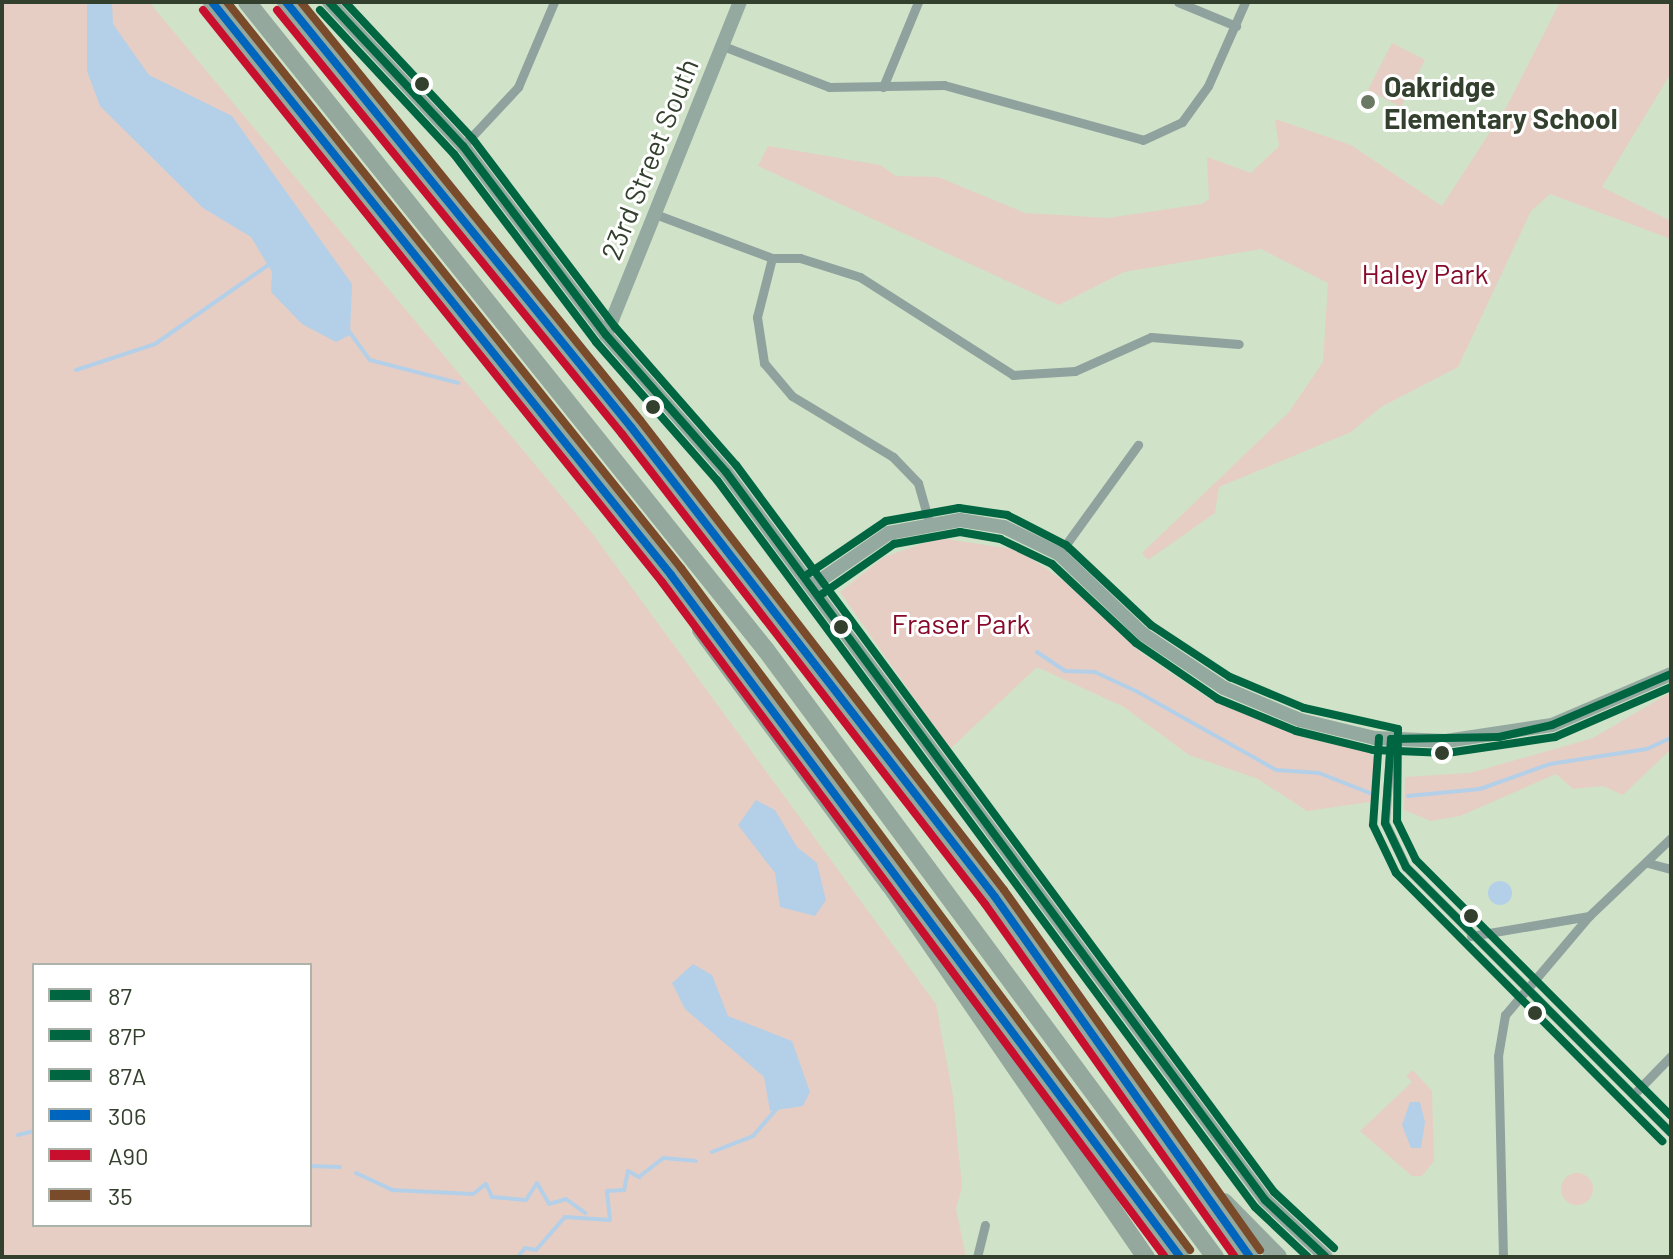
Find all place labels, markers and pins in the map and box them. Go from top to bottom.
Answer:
place label: Oakridge Elementary School [1384,69,1617,135]
unlabelled marker [414,76,430,92]
marker: Oakridge Elementary School [1359,93,1377,111]
unlabelled marker [645,399,661,415]
unlabelled marker [833,619,849,635]
unlabelled marker [1434,745,1450,761]
unlabelled marker [1463,908,1479,924]
unlabelled marker [1527,1005,1543,1021]

